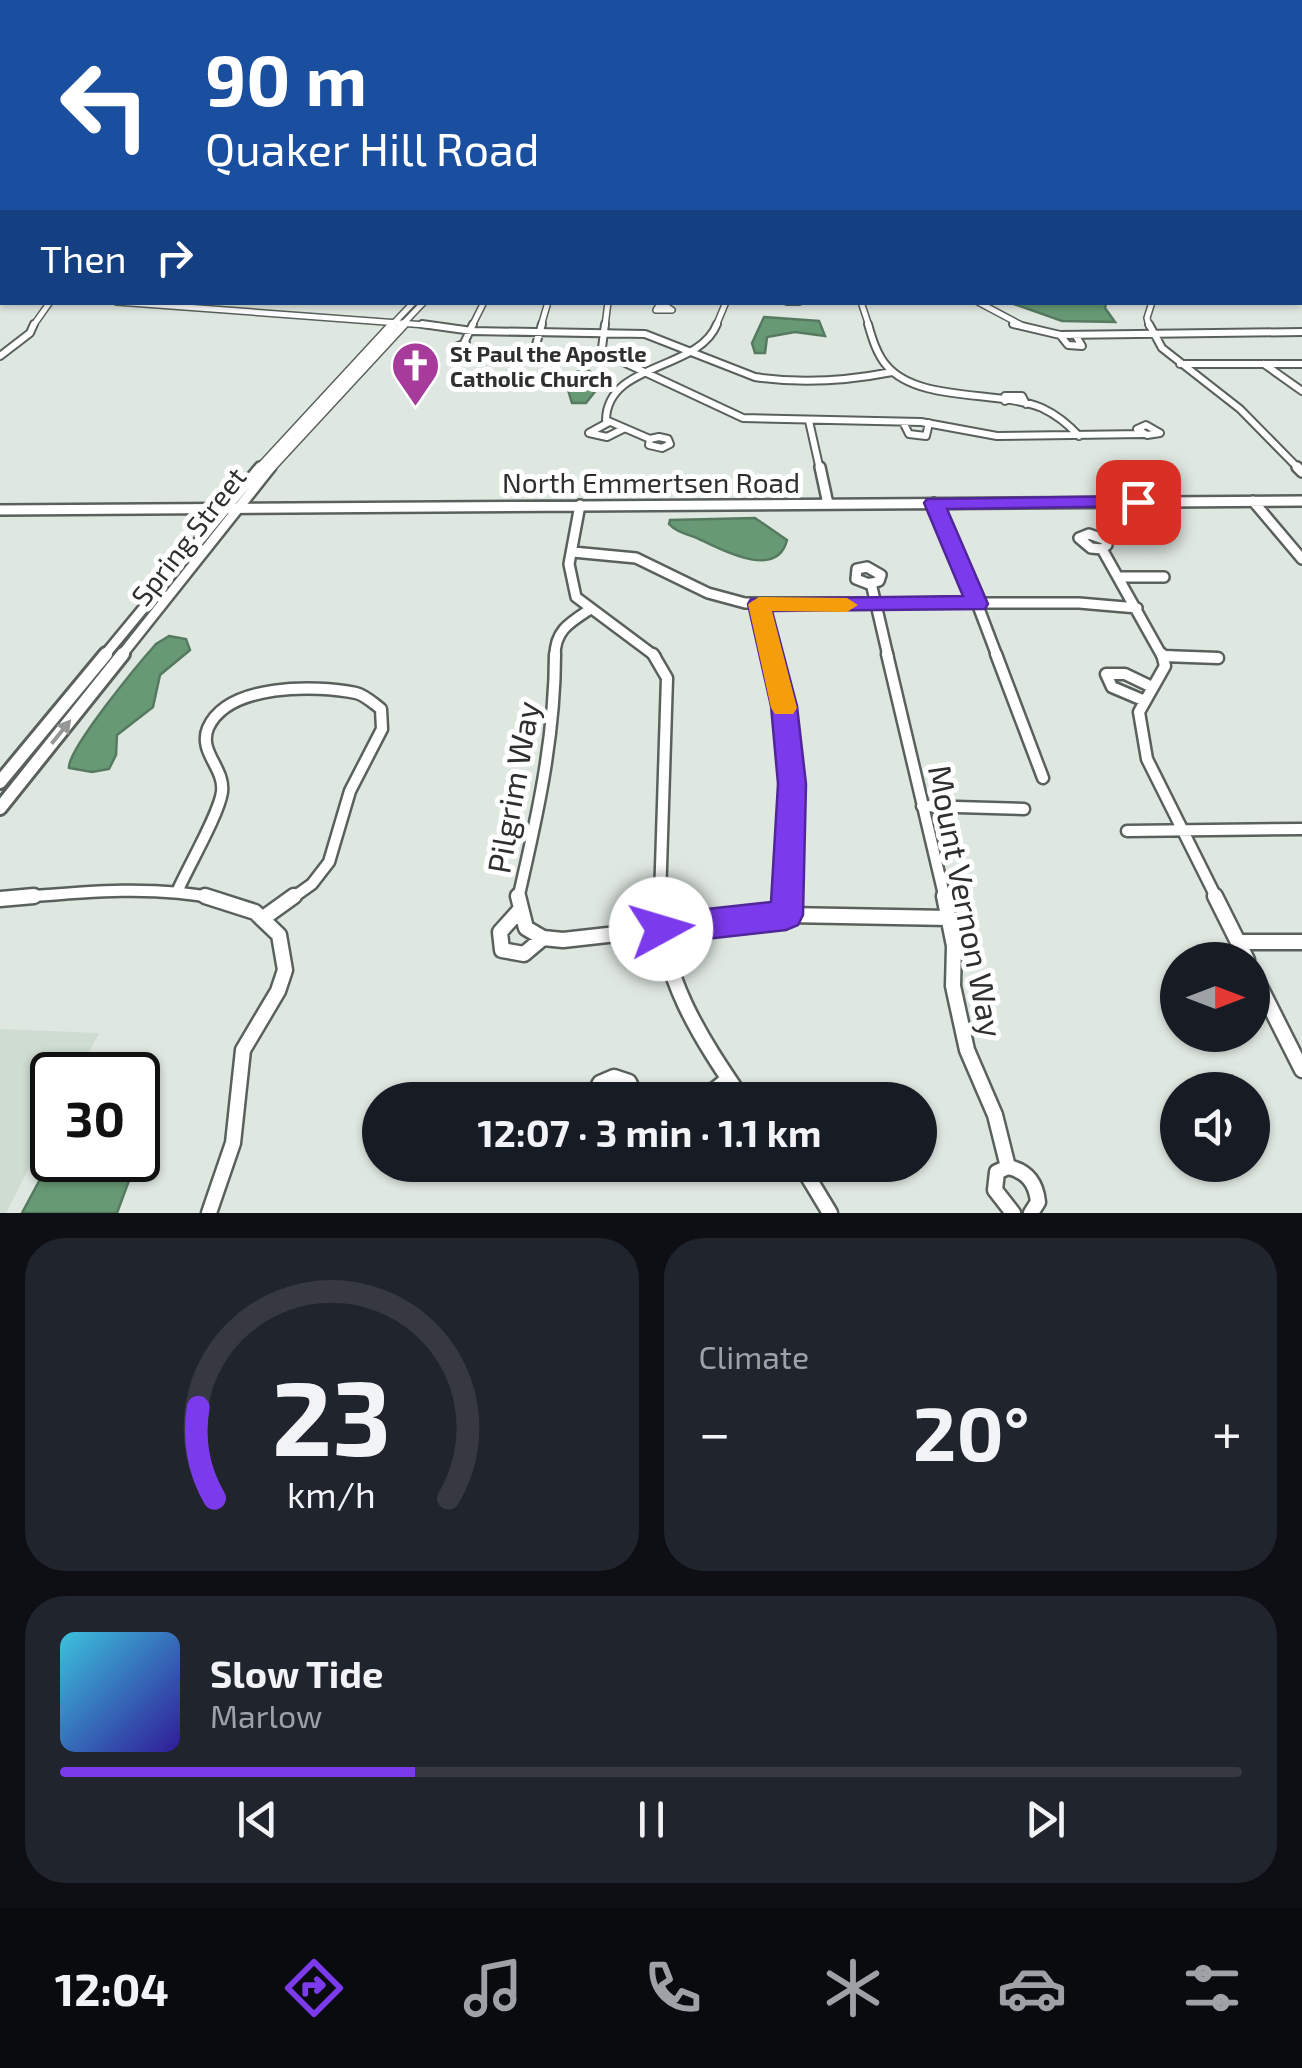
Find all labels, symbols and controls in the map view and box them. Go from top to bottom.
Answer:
text: 90 m [205,36,367,120]
icon: left [40,40,170,170]
text: Quaker Hill Road [205,121,540,175]
icon: right [147,230,202,285]
text: Then [40,235,127,281]
church icon: St Paul the Apostle Catholic Church [389,340,441,408]
place label: St Paul the Apostle Catholic Church [450,340,647,391]
street label: Spring Street [123,460,253,612]
pin [1096,460,1181,545]
street label: North Emmertsen Road [502,465,800,499]
icon: arrive [1111,475,1166,530]
street label: Pilgrim Way [478,698,546,876]
one-way arrow [50,719,71,745]
street label: Mount Vernon Way [922,762,1012,1040]
position arrow [609,877,713,981]
north arrow [1160,942,1270,1052]
map controls [1160,942,1270,1182]
speed limit sign: 30 [30,1052,160,1182]
button: sound [1160,1072,1270,1182]
text: 12:07 · 3 min · 1.1 km [477,1109,822,1155]
text: Climate [699,1337,809,1375]
text: 23 [272,1352,391,1477]
text: 20° [913,1386,1030,1476]
text: − [699,1398,731,1464]
text: + [1212,1398,1242,1464]
text: km/h [287,1472,376,1515]
text: Slow Tide [210,1650,383,1696]
text: Marlow [210,1696,322,1734]
icon: previous [230,1792,285,1847]
icon: pause [624,1792,679,1847]
icon: next [1018,1792,1073,1847]
icon: directions [279,1953,349,2023]
icon: music [458,1953,528,2023]
icon: phone [638,1953,708,2023]
icon: climate [818,1953,888,2023]
icon: car [997,1953,1067,2023]
icon: filters [1177,1953,1247,2023]
text: 12:04 [55,1961,169,2015]

